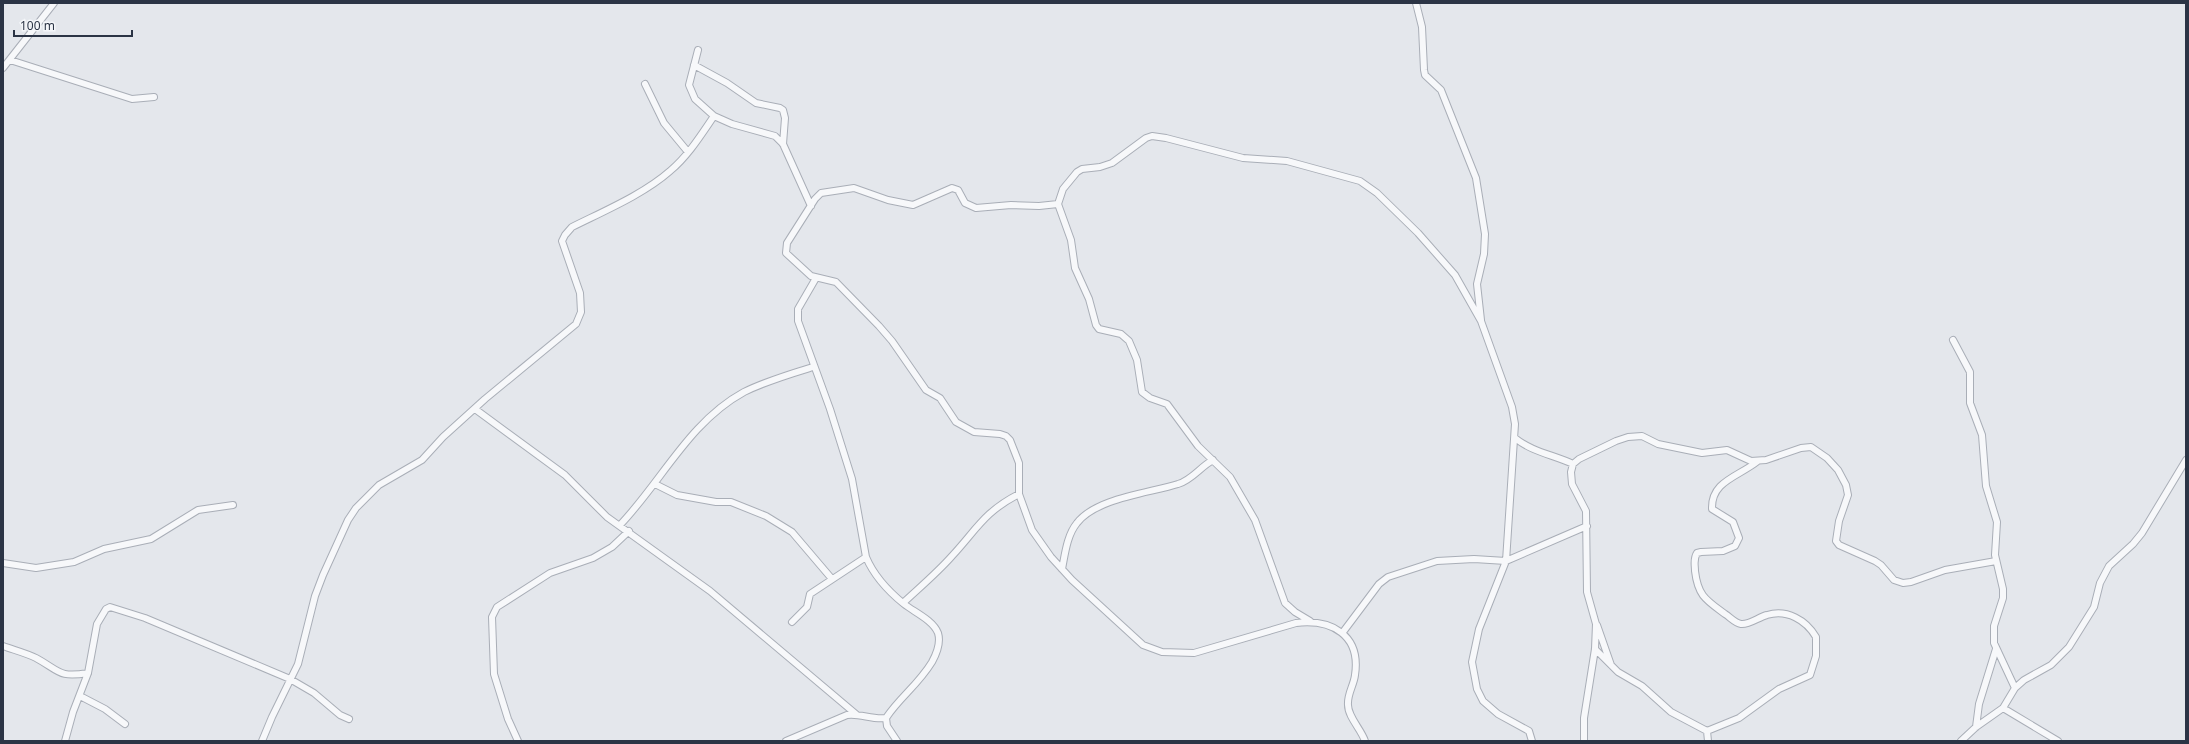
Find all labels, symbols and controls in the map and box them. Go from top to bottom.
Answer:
scale bar [14,12,132,38]
text: 100 m [20,17,55,34]

